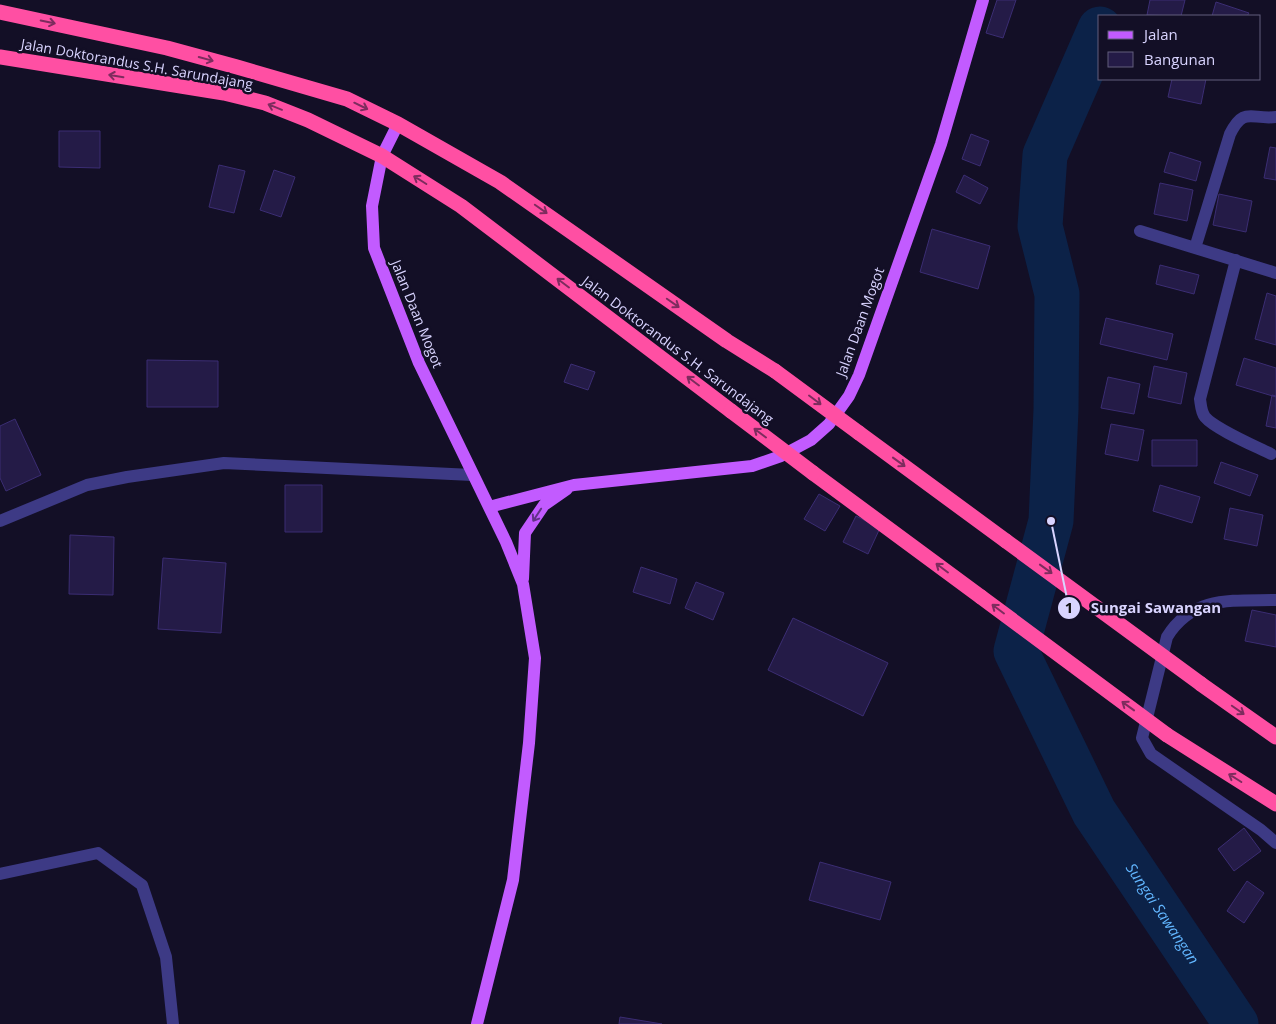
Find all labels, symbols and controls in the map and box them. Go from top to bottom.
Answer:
legend [1098,15,1261,80]
one-way arrow [39,18,55,28]
text: Jalan [1142,24,1178,44]
street label: Jalan Doktorandus S.H. Sarundajang [18,33,255,93]
text: Bangunan [1144,49,1215,69]
one-way arrow [198,54,214,64]
one-way arrow [108,70,124,80]
one-way arrow [268,102,283,111]
one-way arrow [353,102,368,111]
one-way arrow [413,175,427,185]
one-way arrow [534,204,548,214]
street label: Jalan Daan Mogot [386,255,448,371]
street label: Jalan Daan Mogot [830,265,888,381]
street label: Jalan Doktorandus S.H. Sarundajang [577,270,778,428]
one-way arrow [557,277,570,288]
one-way arrow [666,298,680,308]
one-way arrow [686,376,700,386]
one-way arrow [808,395,822,405]
one-way arrow [754,427,767,438]
one-way arrow [892,457,906,467]
one-way arrow [532,508,542,522]
one-way arrow [935,563,949,573]
one-way arrow [1038,564,1052,575]
callout: Sungai Sawangan [1056,593,1232,623]
text: 1 [1065,597,1073,617]
text: Sungai Sawangan [1091,597,1221,617]
one-way arrow [992,604,1005,615]
one-way arrow [1122,701,1135,712]
one-way arrow [1231,705,1245,716]
one-way arrow [1228,773,1242,783]
water label: Sungai Sawangan [1122,859,1204,968]

